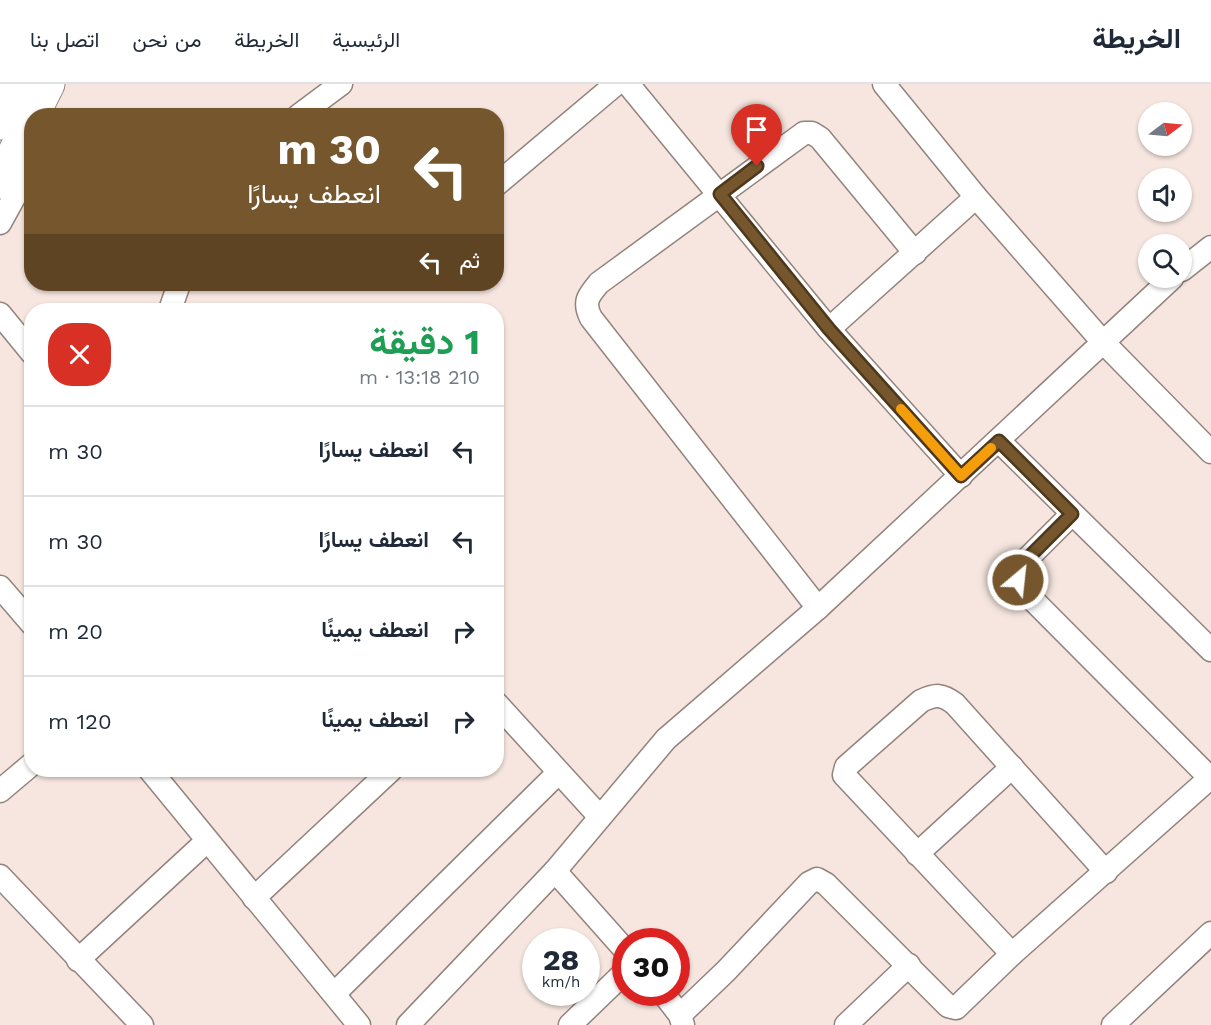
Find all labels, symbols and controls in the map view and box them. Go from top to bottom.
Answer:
text: الخريطة [1092,22,1181,55]
text: اتصل بنا [30,27,99,52]
text: من نحن [132,27,201,52]
text: الخريطة [234,27,299,52]
text: الرئيسية [332,27,400,52]
north arrow [1138,102,1192,156]
map controls [1138,102,1192,288]
pin [731,104,782,166]
icon: arrive [740,113,773,146]
text: 30 m [277,125,381,174]
icon: left [402,132,480,210]
button: sound [1138,168,1192,222]
text: انعطف يسارًا [247,178,381,210]
button: search [1138,234,1192,288]
icon: left [414,246,447,279]
text: ثم [459,248,480,273]
text: 1 دقيقة [369,321,480,363]
button: close [48,323,111,386]
text: 210 m · 13:18 [359,365,480,389]
icon: left [447,435,480,468]
text: انعطف يسارًا [319,437,429,462]
text: 30 m [48,439,103,464]
icon: left [447,525,480,558]
text: انعطف يسارًا [319,527,429,552]
text: 30 m [48,529,103,554]
position arrow [986,548,1050,612]
icon: right [447,615,480,648]
text: انعطف يمينًا [321,617,429,642]
text: 20 m [48,619,103,644]
icon: right [447,705,480,738]
text: انعطف يمينًا [321,707,429,732]
text: 120 m [48,709,112,734]
speed limit sign: 30 [612,928,690,1006]
text: 28 [543,942,579,977]
text: km/h [542,973,580,991]

